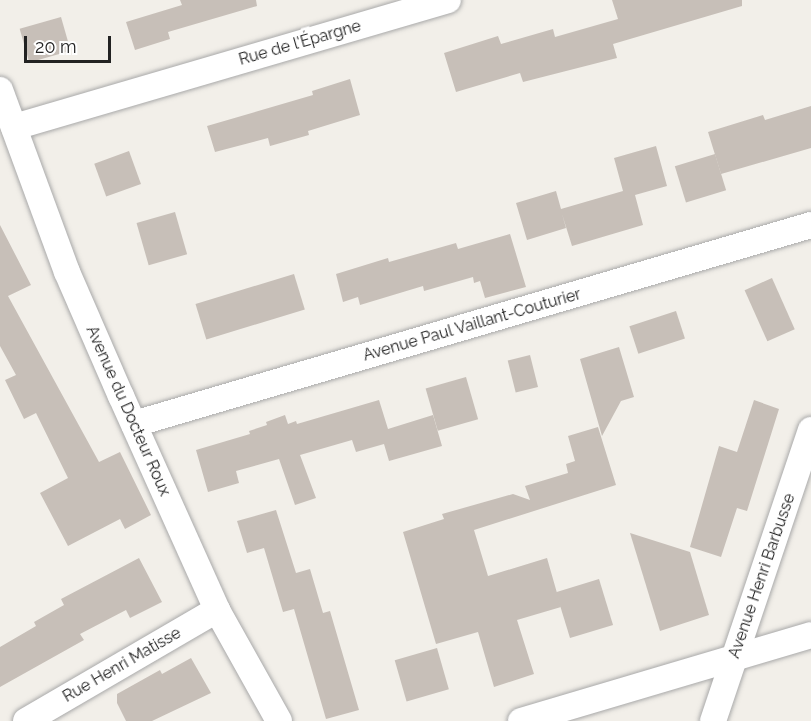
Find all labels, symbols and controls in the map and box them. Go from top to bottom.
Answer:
street label: Rue de l'Épargne [237,16,363,70]
scale bar [27,24,114,62]
text: 20 m [35,36,77,57]
street label: Avenue Paul Vaillant-Couturier [360,285,584,365]
street label: Avenue du Docteur Roux [82,323,174,499]
street label: Avenue Henri Barbusse [725,491,799,661]
street label: Rue Henri Matisse [60,623,184,707]

